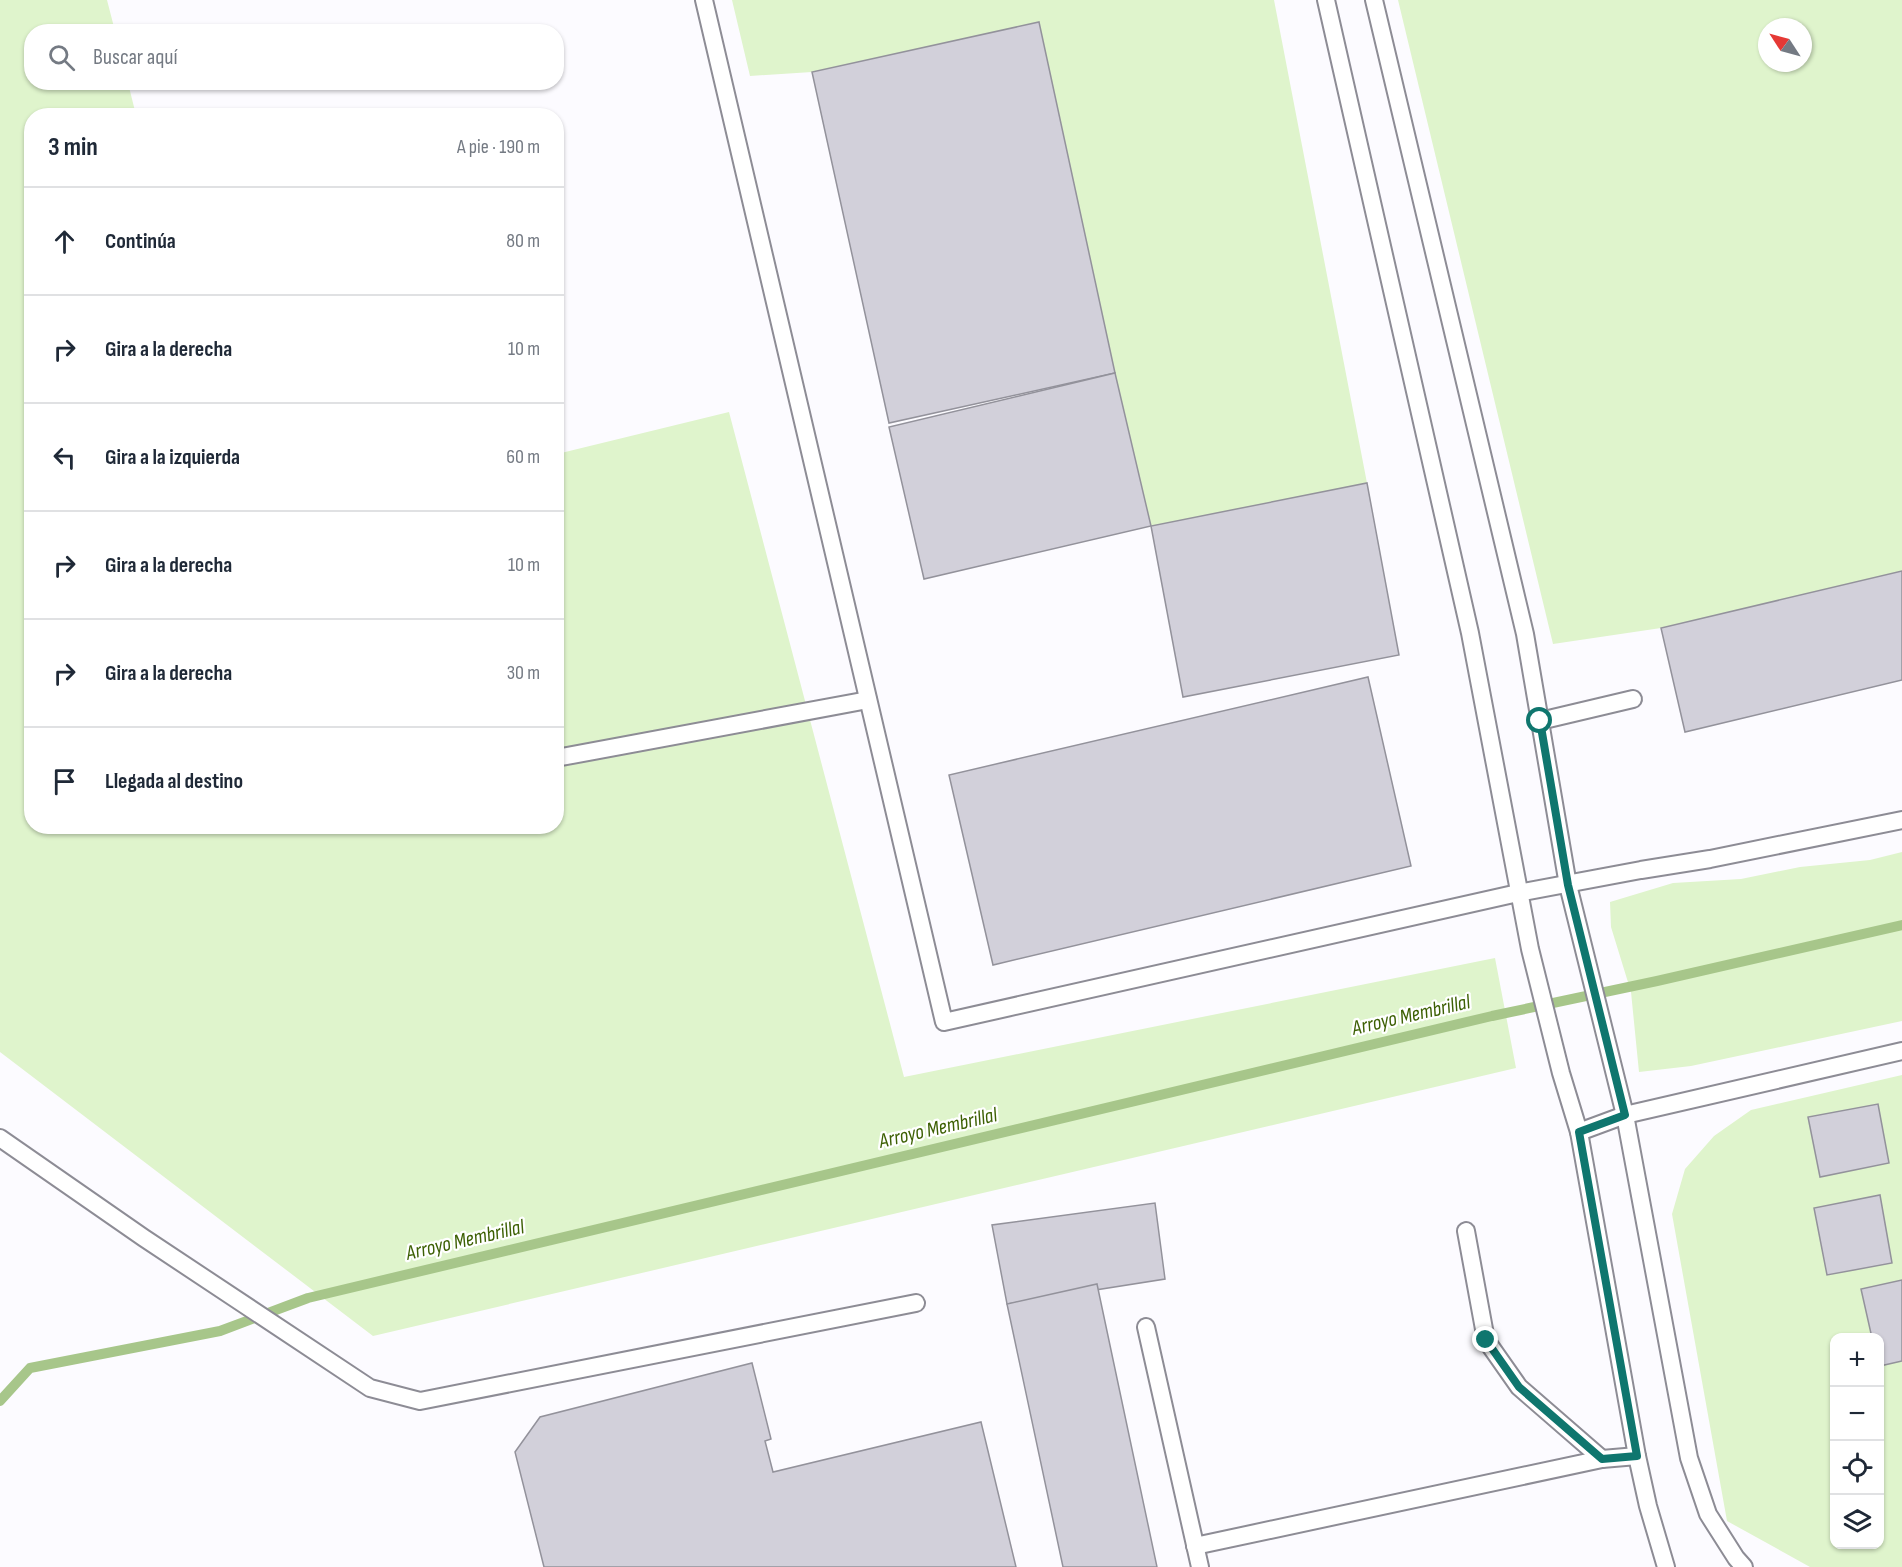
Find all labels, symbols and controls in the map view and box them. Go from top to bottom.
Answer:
north arrow [1758,18,1812,72]
search box [24,24,564,90]
icon: search [45,41,78,74]
text: Buscar aquí [93,44,178,71]
text: 3 min [48,132,98,163]
text: A pie · 190 m [457,135,540,159]
icon: ahead [48,225,81,258]
text: Continúa [105,228,176,255]
text: 80 m [506,229,540,253]
icon: right [48,333,81,366]
text: Gira a la derecha [105,336,232,363]
text: 10 m [508,337,540,361]
icon: left [48,441,81,474]
text: Gira a la izquierda [105,444,240,471]
text: 60 m [506,445,540,469]
icon: right [48,549,81,582]
text: Gira a la derecha [105,552,232,579]
text: 10 m [508,553,540,577]
icon: right [48,657,81,690]
text: Gira a la derecha [105,660,232,687]
text: 30 m [507,661,540,685]
route start [1526,707,1552,733]
icon: arrive [48,765,81,798]
text: Llegada al destino [105,768,243,795]
water label: Arroyo Membrillal [1349,989,1474,1041]
water label: Arroyo Membrillal [876,1102,1001,1154]
water label: Arroyo Membrillal [403,1214,528,1266]
route end [1472,1326,1498,1352]
map controls [1830,1333,1884,1549]
button: + [1830,1333,1884,1387]
button: − [1830,1387,1884,1441]
button: locate [1830,1441,1884,1495]
button: layers [1830,1495,1884,1549]

